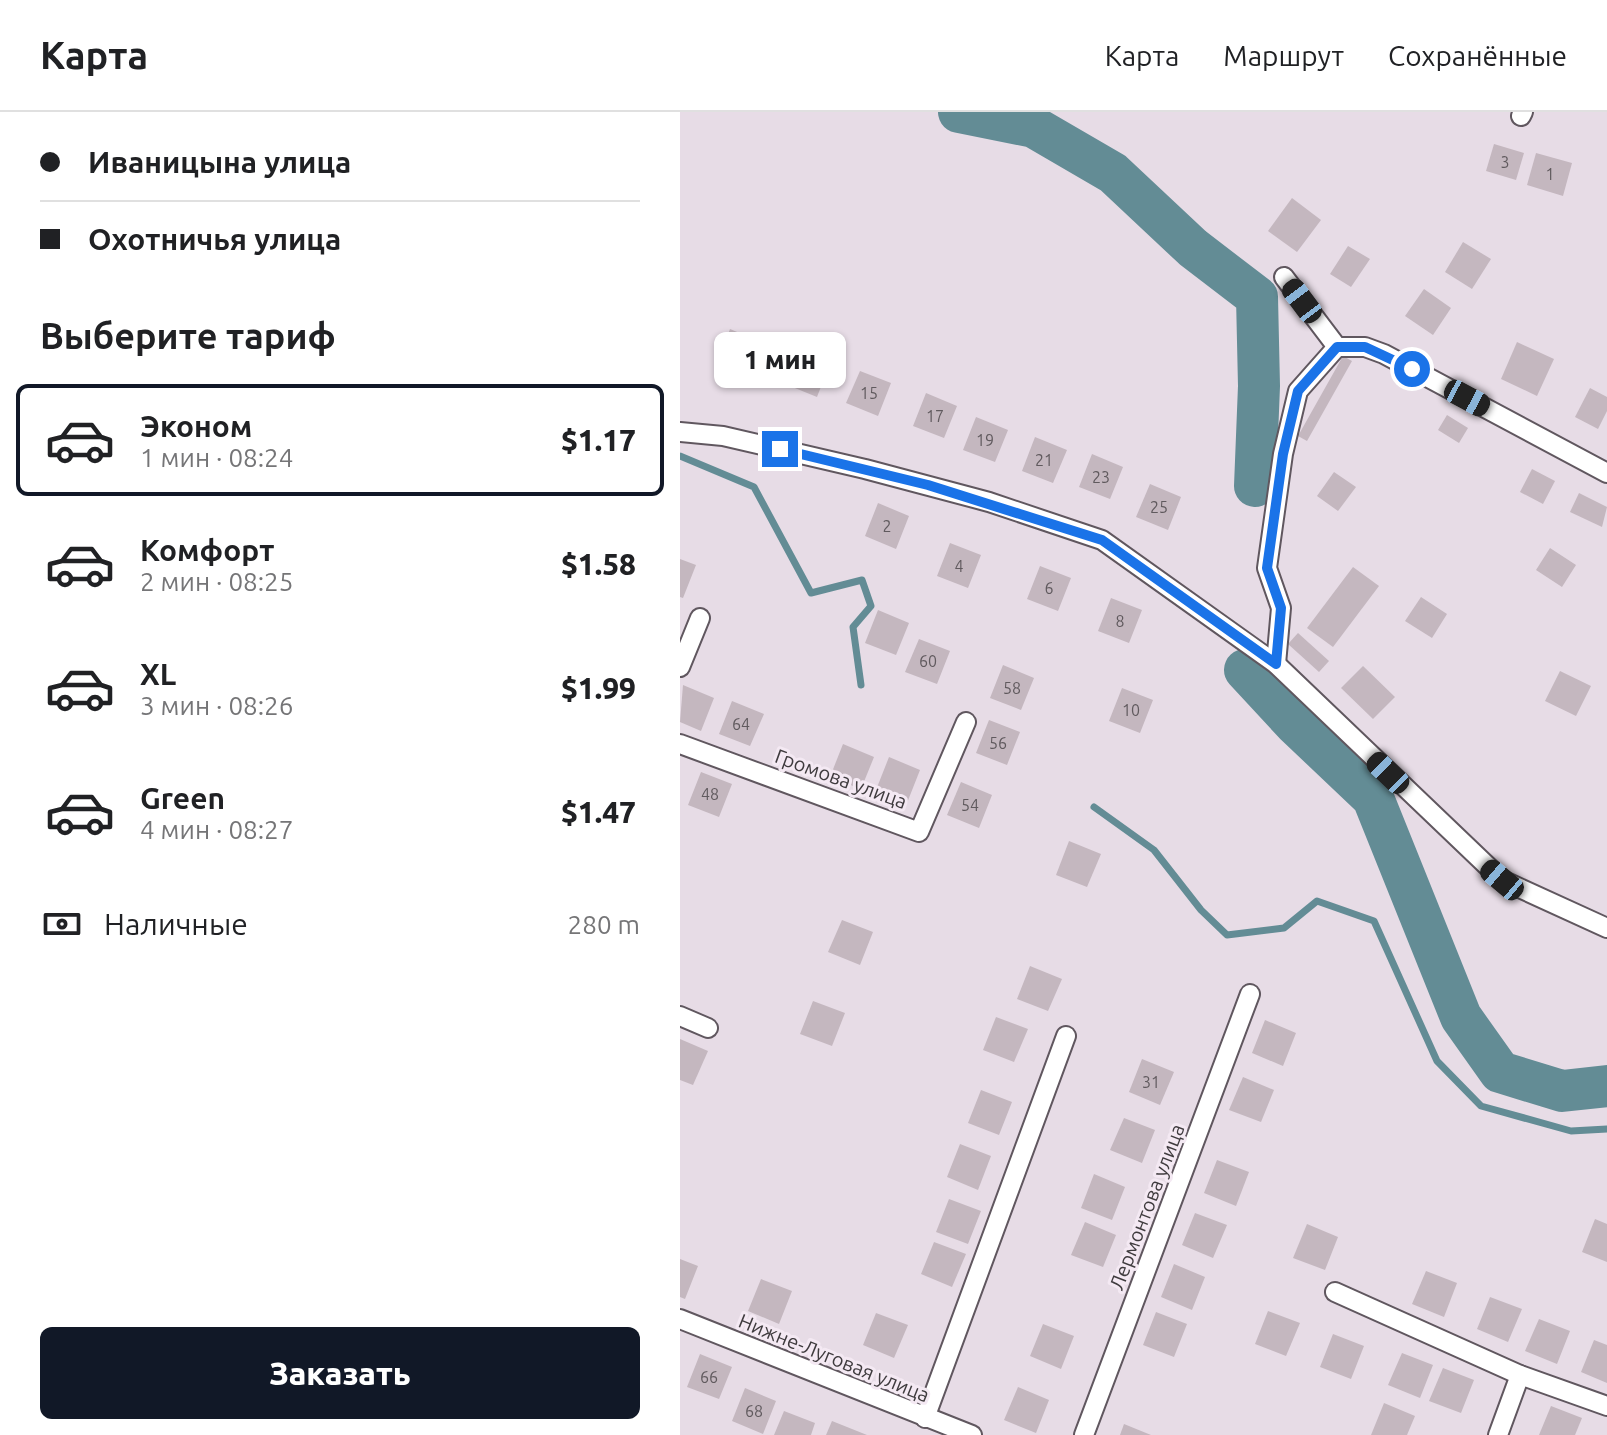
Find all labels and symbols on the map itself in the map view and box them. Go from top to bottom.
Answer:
house number: 3 [1500,153,1510,171]
house number: 1 [1545,165,1555,183]
car [1278,275,1326,327]
callout: 1 мин [714,333,846,389]
route start [1394,351,1430,387]
car [1440,376,1494,420]
house number: 15 [860,384,878,402]
house number: 17 [926,407,944,425]
route end [762,431,798,467]
house number: 19 [976,431,994,449]
house number: 21 [1035,451,1053,469]
house number: 23 [1092,468,1110,486]
house number: 25 [1150,498,1168,516]
house number: 2 [882,517,892,535]
house number: 4 [954,557,964,575]
house number: 6 [1044,579,1054,597]
house number: 8 [1115,612,1125,630]
house number: 60 [919,652,937,670]
house number: 58 [1003,679,1021,697]
house number: 10 [1122,701,1140,719]
house number: 64 [732,715,750,733]
house number: 56 [989,734,1007,752]
street label: Громова улица [772,744,910,813]
car [1362,748,1414,798]
house number: 48 [701,785,719,803]
house number: 54 [961,796,979,814]
car [1476,855,1528,905]
house number: 31 [1142,1073,1160,1091]
street label: Лермонтова улица [1104,1121,1189,1293]
street label: Нижне-Луговая улица [735,1309,933,1406]
house number: 66 [700,1368,718,1386]
house number: 68 [745,1402,763,1420]

